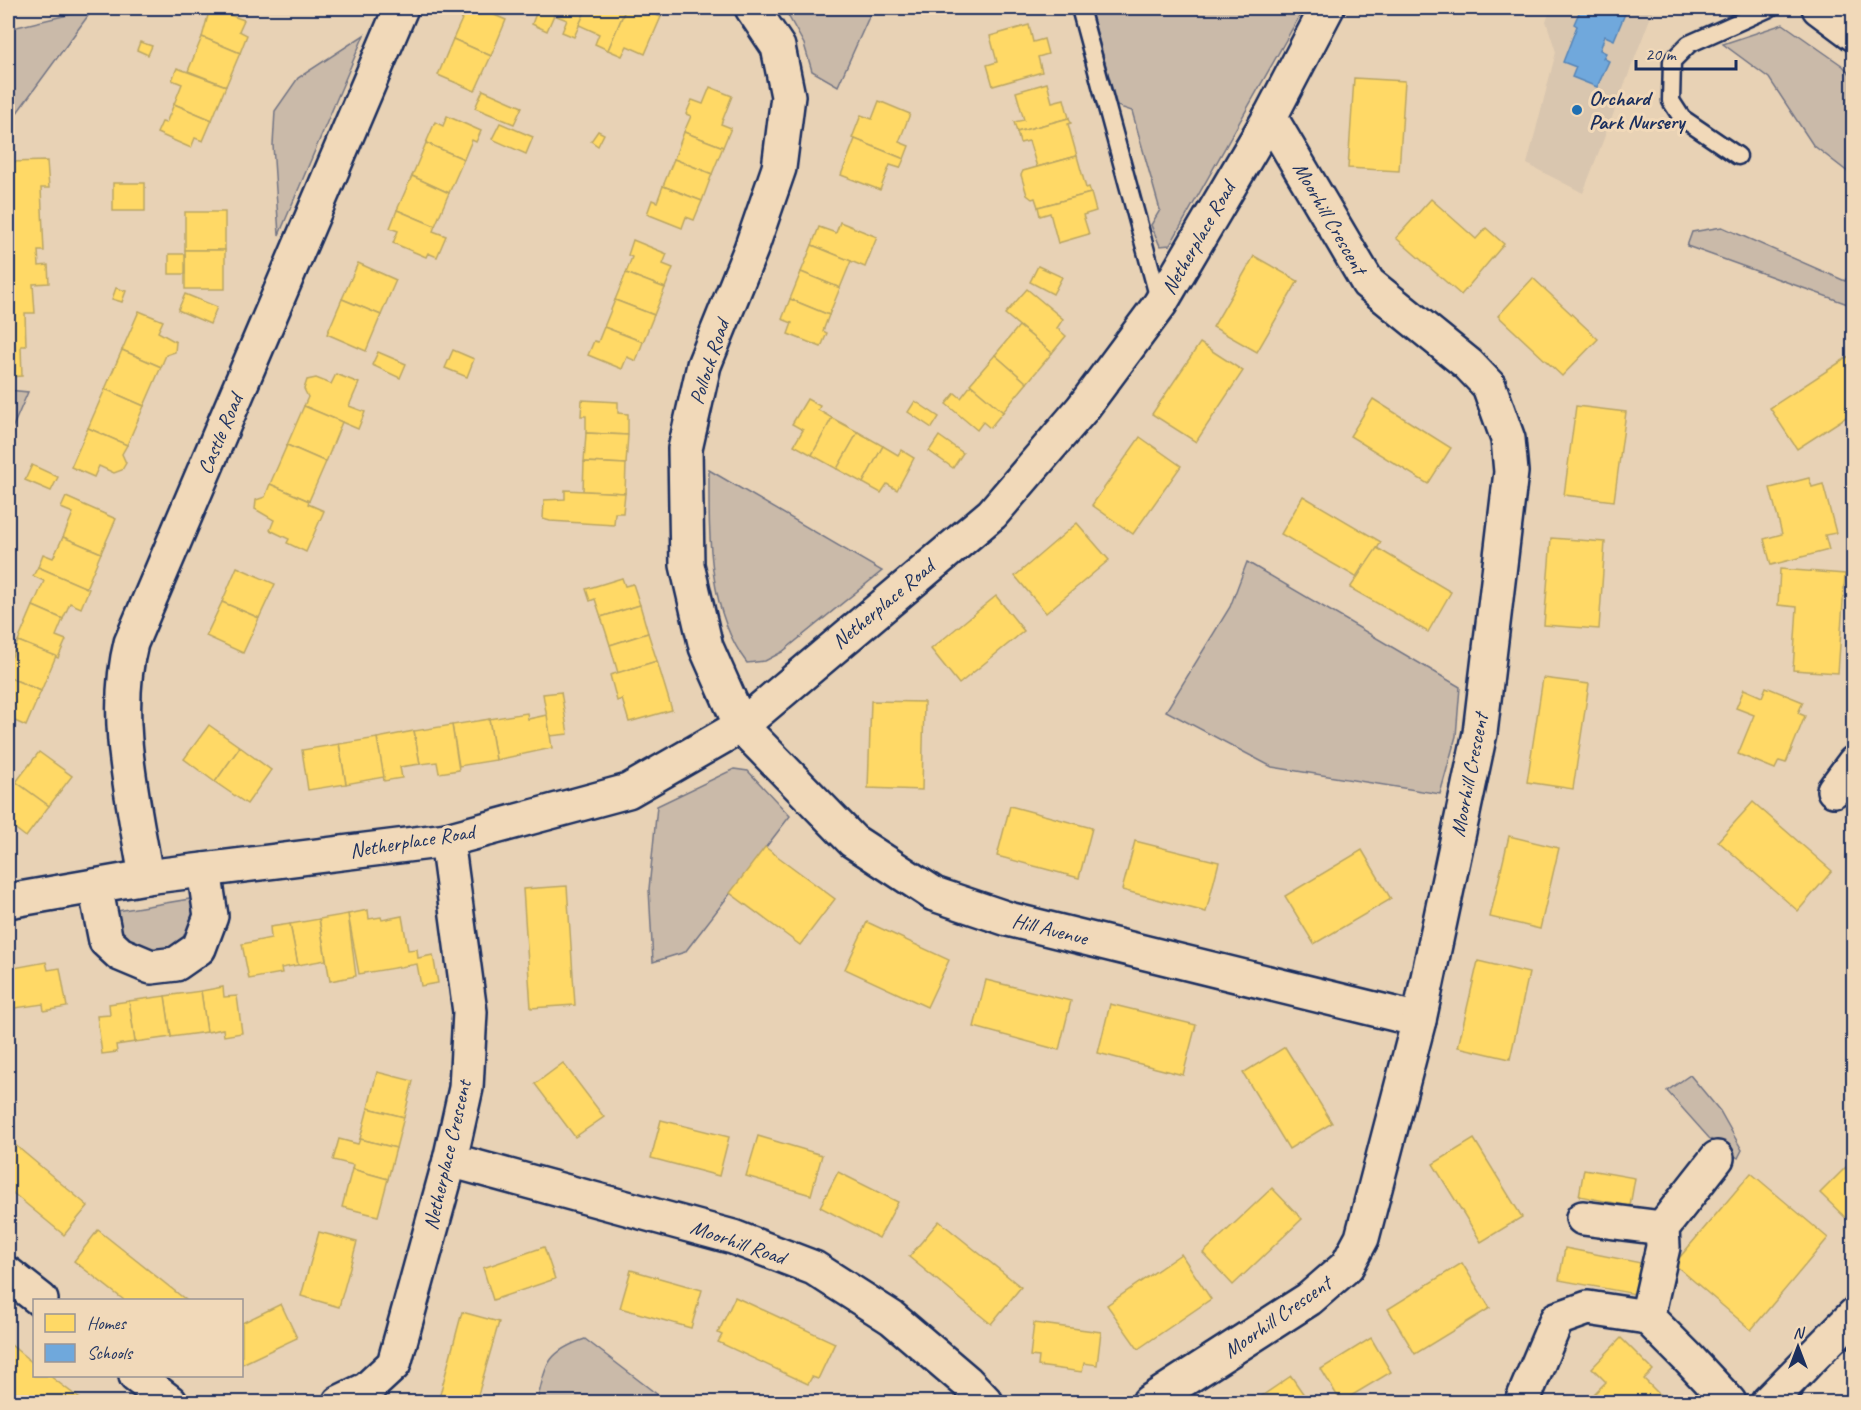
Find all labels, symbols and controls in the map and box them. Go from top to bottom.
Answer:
scale bar [1636,33,1736,71]
text: 20 m [1645,43,1678,65]
place label: Orchard Park Nursery [1589,85,1687,135]
marker: Orchard Park Nursery [1570,103,1584,117]
street label: Moorhill Crescent [1287,157,1374,281]
street label: Netherplace Road [1155,174,1243,299]
street label: Pollock Road [683,313,736,408]
street label: Castle Road [192,387,250,478]
street label: Netherplace Road [827,551,942,654]
street label: Moorhill Crescent [1444,708,1494,839]
street label: Netherplace Road [348,818,480,864]
street label: Hill Avenue [1010,907,1092,951]
street label: Netherplace Crescent [417,1076,477,1232]
street label: Moorhill Road [687,1214,792,1272]
street label: Moorhill Crescent [1218,1269,1338,1364]
legend [33,1299,243,1377]
text: Homes [87,1312,127,1334]
north arrow [1768,1317,1828,1377]
text: N [1793,1323,1806,1343]
text: Schools [87,1342,134,1364]

